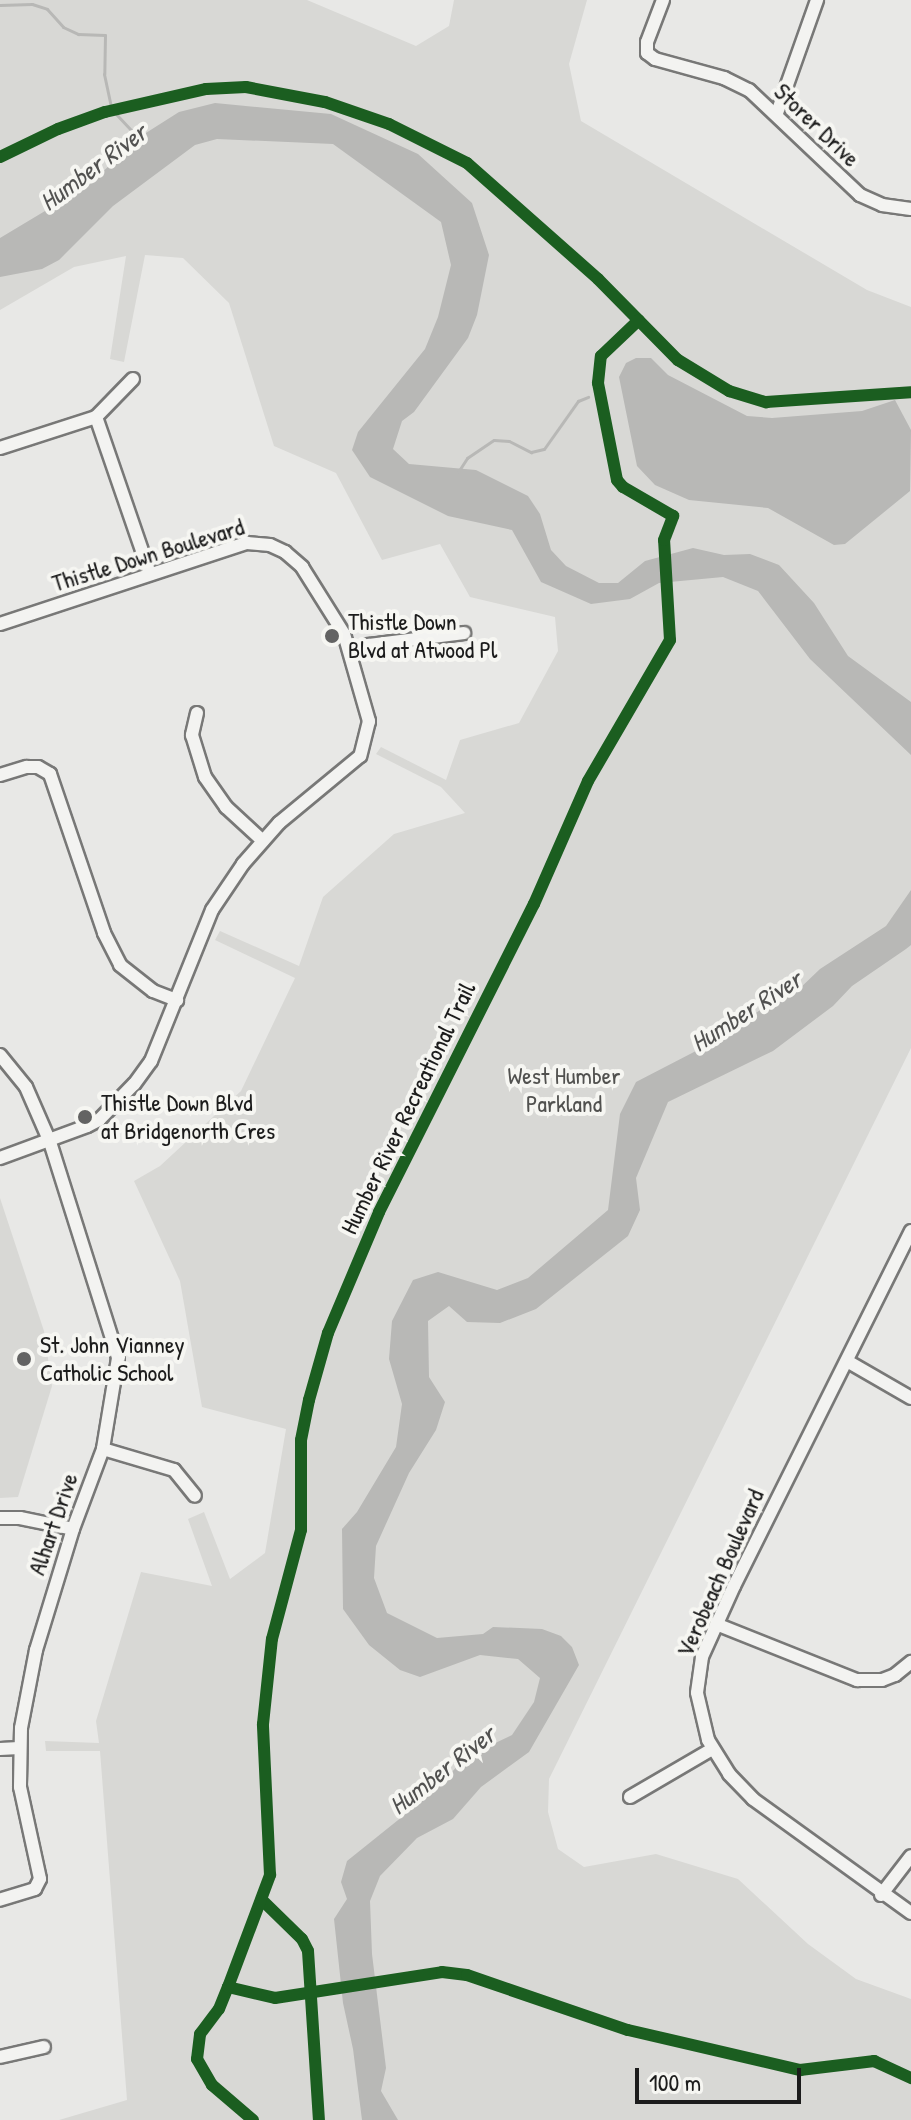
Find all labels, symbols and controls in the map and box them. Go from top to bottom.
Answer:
street label: Storer Drive [768,77,866,173]
water label: Humber River [33,117,153,217]
street label: Thistle Down Boulevard [49,512,247,598]
place label: Thistle Down Blvd at Atwood Pl [348,608,497,664]
marker: Thistle Down Blvd at Atwood Pl [323,627,341,645]
water label: Humber River [685,964,807,1058]
street label: Humber River Recreational Trail [334,977,482,1239]
park label: West Humber Parkland [507,1062,621,1118]
place label: Thistle Down Blvd at Bridgenorth Cres [101,1089,275,1145]
marker: Thistle Down Blvd at Bridgenorth Cres [76,1108,94,1126]
place label: St. John Vianney Catholic School [40,1331,185,1387]
marker: St. John Vianney Catholic School [15,1350,33,1368]
street label: Alhart Drive [22,1469,84,1579]
street label: Verobeach Boulevard [670,1485,770,1661]
water label: Humber River [383,1719,501,1821]
scale bar [639,2052,805,2102]
text: 100 m [649,2066,701,2098]

